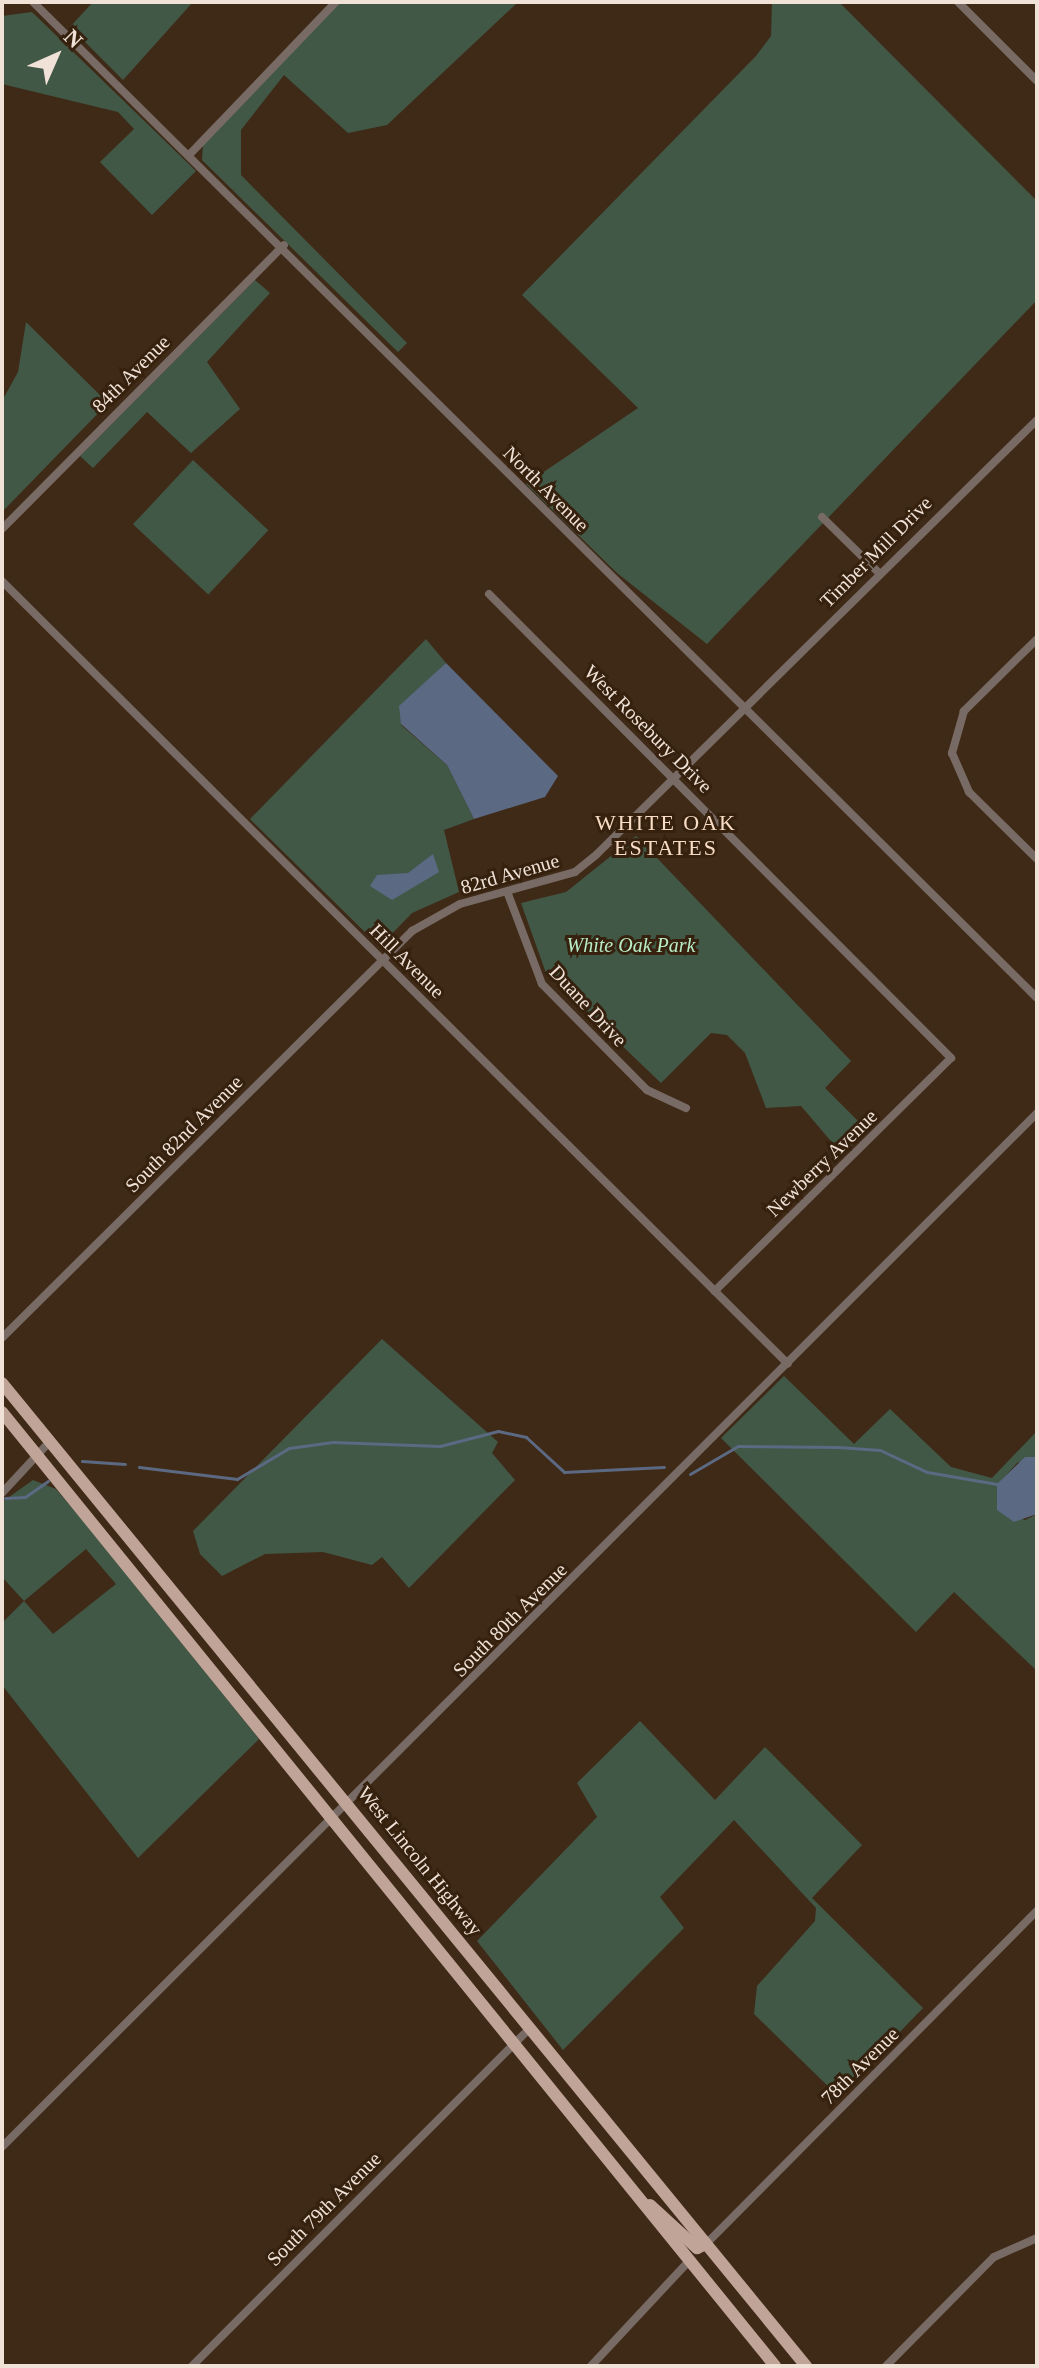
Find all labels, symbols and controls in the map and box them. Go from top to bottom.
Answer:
north arrow [16,16,96,96]
text: N [59,24,88,53]
street label: 84th Avenue [87,330,175,418]
street label: North Avenue [498,441,594,537]
street label: Timber Mill Drive [815,491,937,613]
street label: West Rosebury Drive [579,660,717,798]
district label: WHITE OAK ESTATES [595,809,737,860]
street label: 82rd Avenue [457,848,563,900]
street label: Hill Avenue [364,918,450,1004]
park label: White Oak Park [567,933,695,957]
street label: Duane Drive [544,960,632,1052]
street label: South 82nd Avenue [120,1070,248,1198]
street label: Newberry Avenue [761,1104,883,1222]
street label: South 80th Avenue [447,1557,573,1683]
street label: West Lincoln Highway [352,1782,488,1940]
street label: 78th Avenue [816,2022,904,2110]
street label: South 79th Avenue [261,2146,387,2272]

